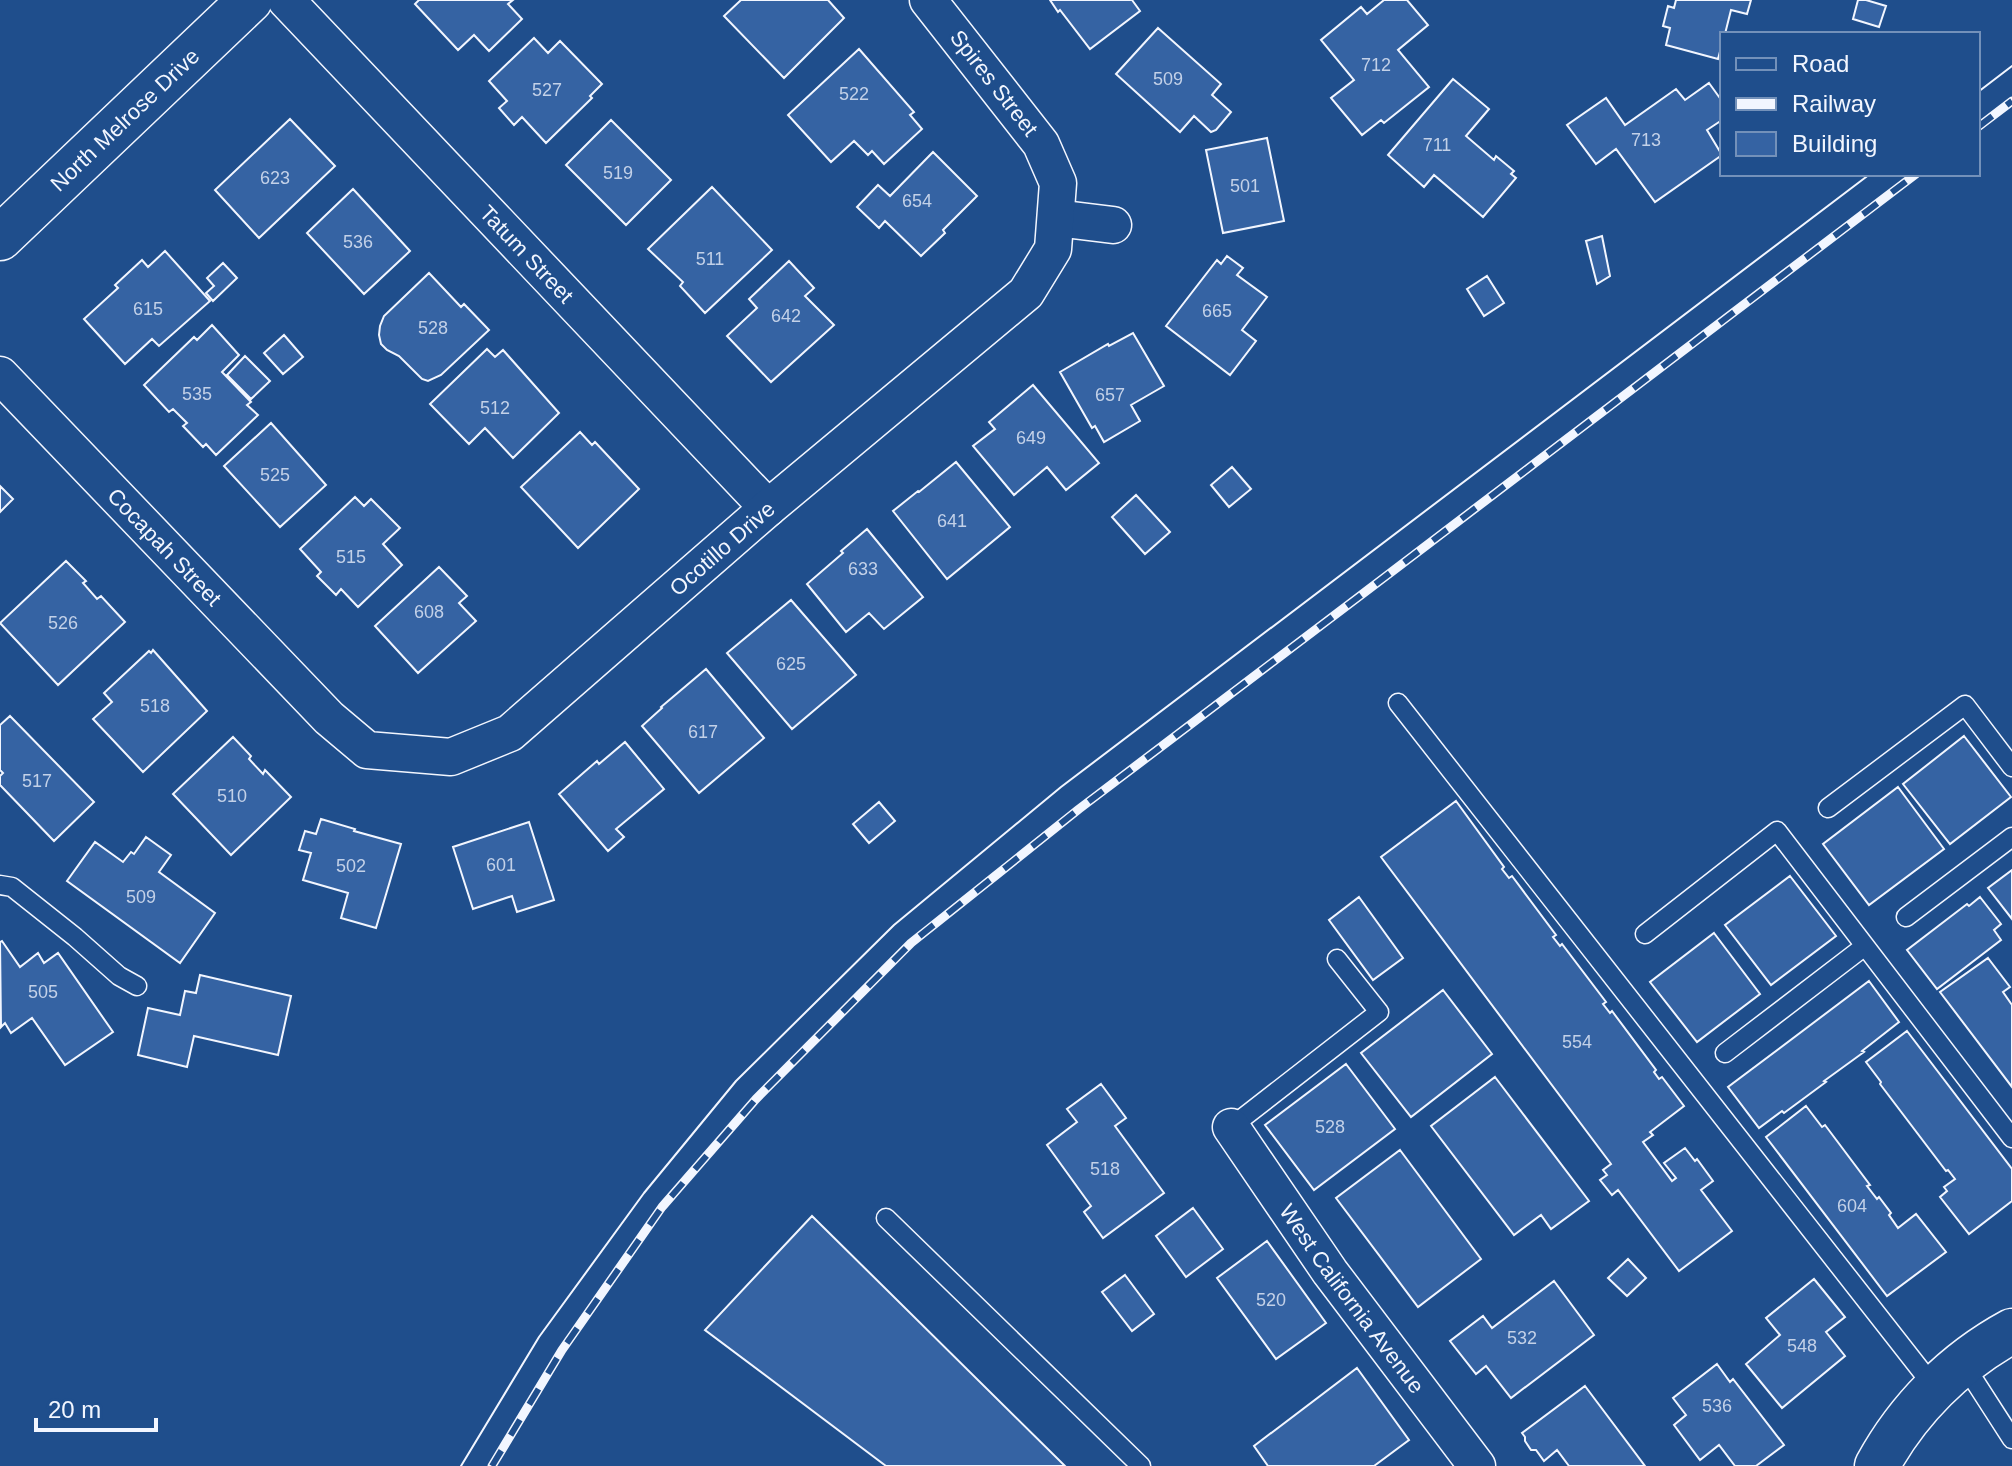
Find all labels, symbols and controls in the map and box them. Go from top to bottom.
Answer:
street label: Spires Street [945,25,1043,141]
legend [1720,32,1980,176]
street label: North Melrose Drive [45,43,204,196]
text: Road [1792,50,1849,77]
house number: 712 [1361,55,1391,75]
house number: 509 [1153,69,1183,89]
house number: 527 [532,80,562,100]
house number: 522 [839,84,869,104]
text: Railway [1792,90,1876,117]
house number: 713 [1631,130,1661,150]
text: Building [1792,130,1877,157]
house number: 711 [1423,135,1451,155]
house number: 519 [603,163,633,183]
house number: 623 [260,168,290,188]
house number: 501 [1230,176,1260,196]
house number: 654 [902,191,932,211]
street label: Tatum Street [475,200,579,308]
house number: 536 [343,232,373,252]
house number: 511 [696,249,724,269]
house number: 615 [133,299,163,319]
house number: 665 [1202,301,1232,321]
house number: 642 [771,306,801,326]
house number: 528 [418,318,448,338]
house number: 535 [182,384,212,404]
house number: 657 [1095,385,1125,405]
house number: 512 [480,398,510,418]
house number: 649 [1016,428,1046,448]
house number: 525 [260,465,290,485]
street label: Cocapah Street [103,483,227,611]
street label: Ocotillo Drive [664,496,779,601]
house number: 641 [937,511,967,531]
house number: 515 [336,547,366,567]
house number: 633 [848,559,878,579]
house number: 608 [414,602,444,622]
house number: 526 [48,613,78,633]
house number: 625 [776,654,806,674]
house number: 518 [140,696,170,716]
house number: 617 [688,722,718,742]
house number: 517 [22,771,52,791]
house number: 510 [217,786,247,806]
house number: 601 [486,855,516,875]
house number: 502 [336,856,366,876]
house number: 509 [126,887,156,907]
house number: 505 [28,982,58,1002]
house number: 554 [1562,1032,1592,1052]
house number: 528 [1315,1117,1345,1137]
house number: 518 [1090,1159,1120,1179]
house number: 604 [1837,1196,1867,1216]
street label: West California Avenue [1275,1199,1430,1398]
house number: 520 [1256,1290,1286,1310]
house number: 532 [1507,1328,1537,1348]
house number: 548 [1787,1336,1817,1356]
scale bar [36,1382,156,1432]
text: 20 m [48,1396,101,1423]
house number: 536 [1702,1396,1732,1416]

